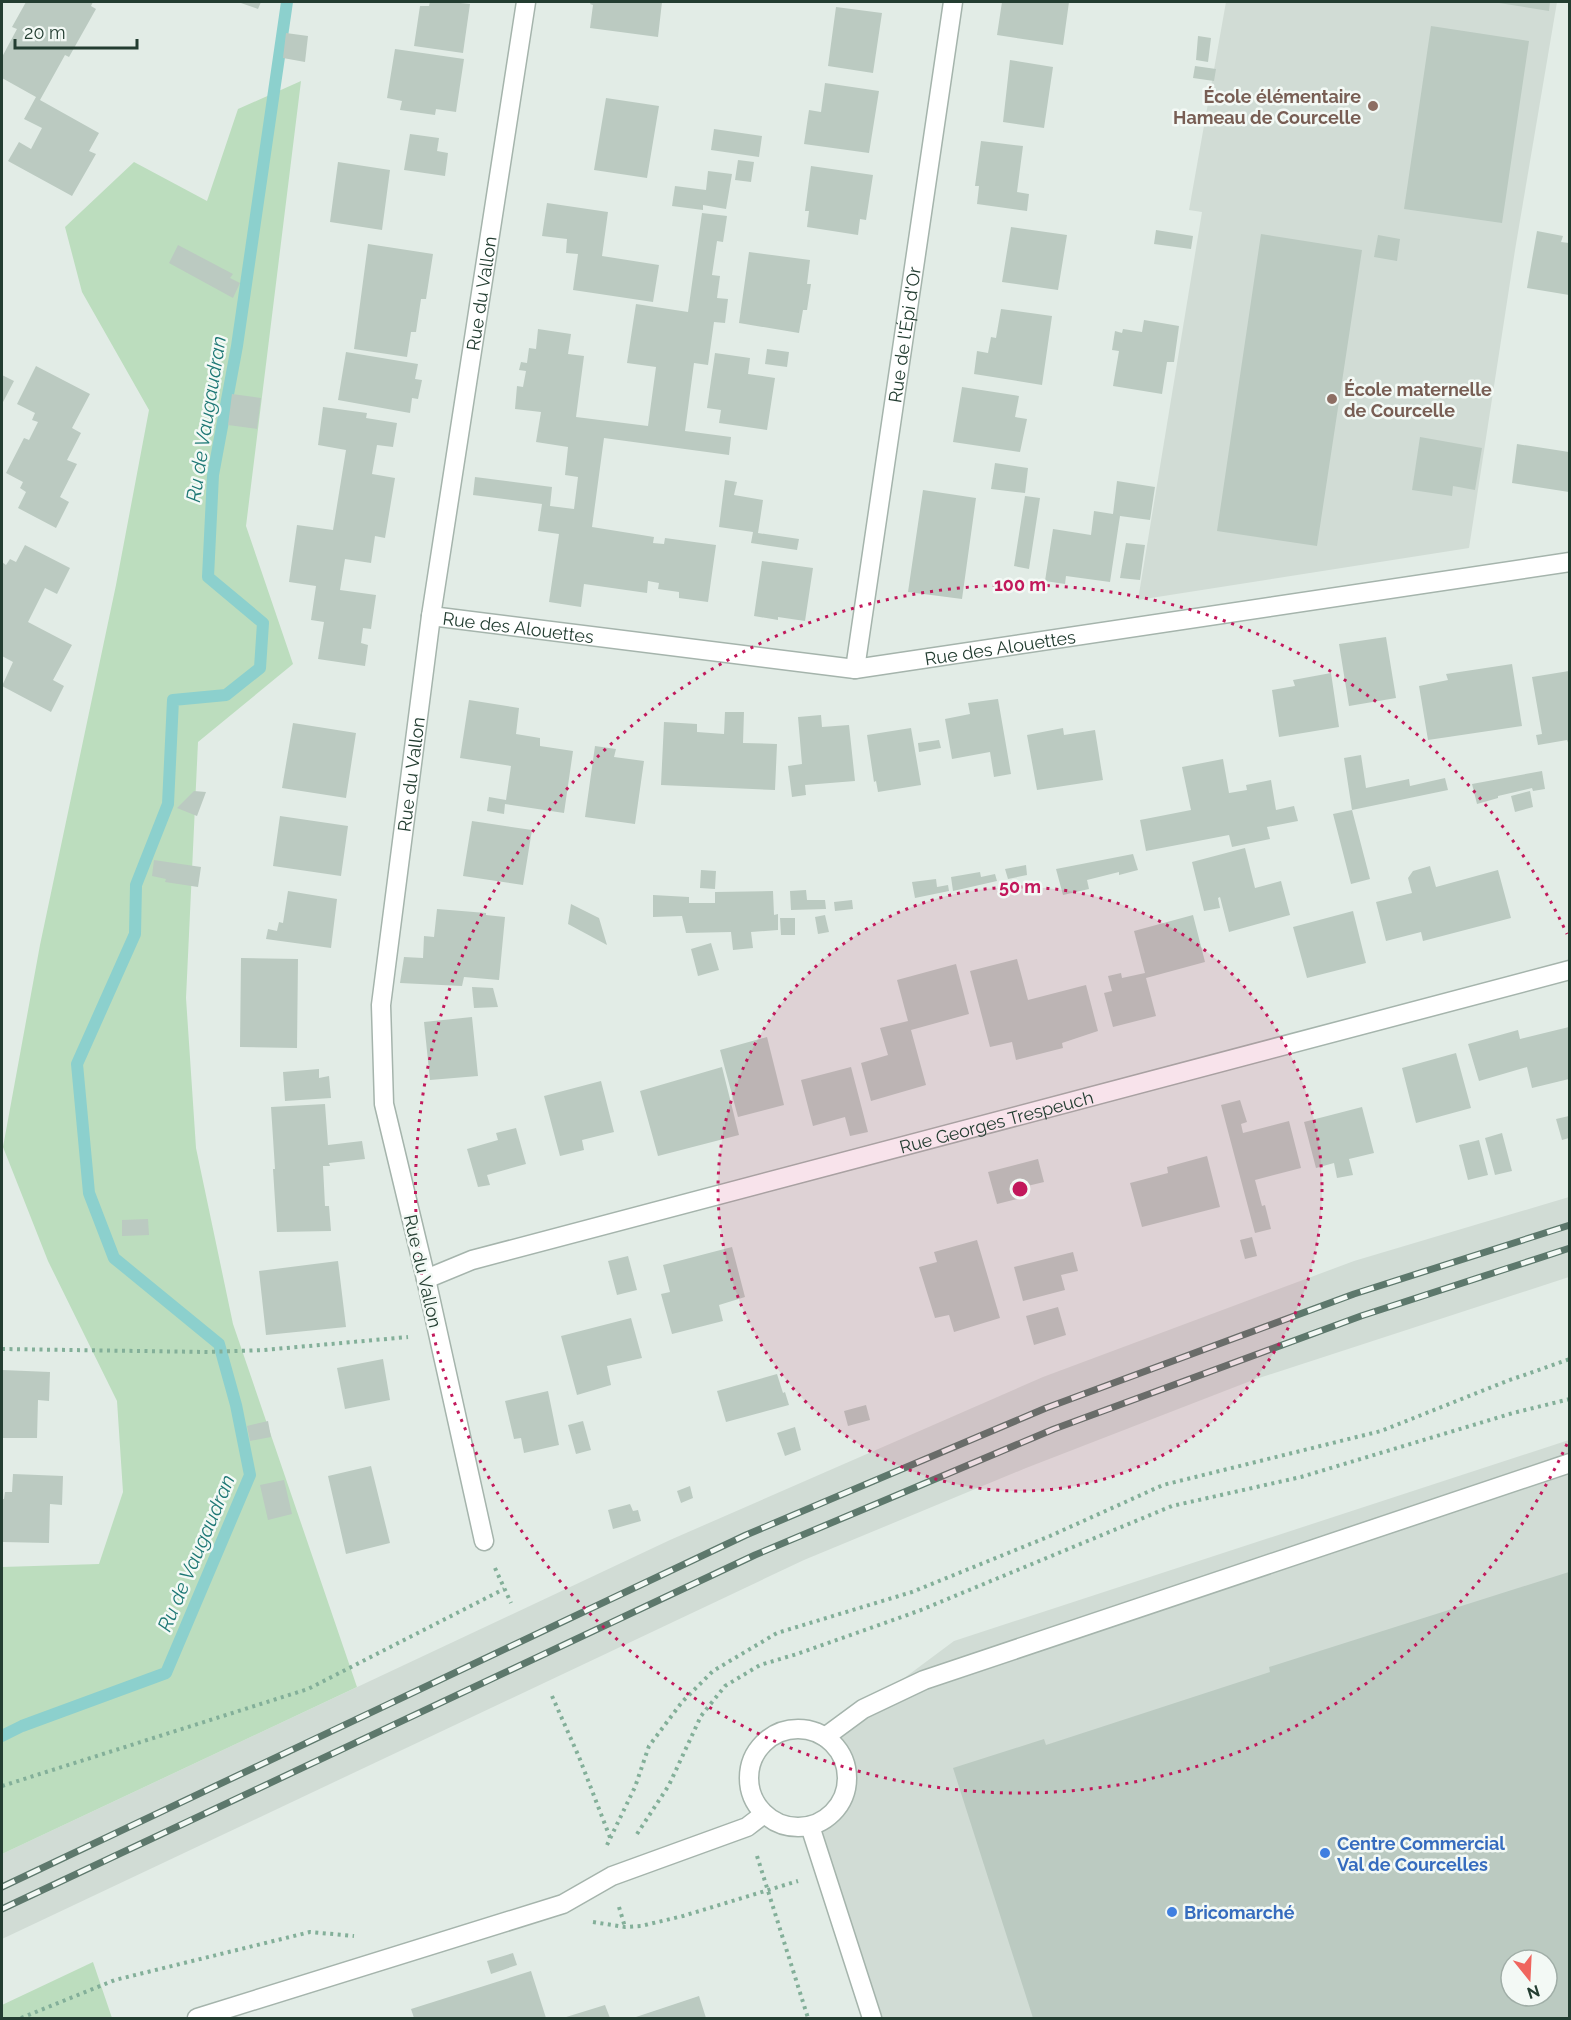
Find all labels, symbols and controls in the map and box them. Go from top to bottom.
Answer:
scale bar [15,12,136,50]
text: 20 m [24,22,66,43]
place label: École élémentaire Hameau de Courcelle [1173,86,1361,128]
marker: École élémentaire Hameau de Courcelle [1366,99,1380,113]
street label: Rue du Vallon [462,235,500,352]
street label: Rue de l'Épi d'Or [884,265,925,404]
water label: Ru de Vaugaudran [181,334,231,504]
place label: École maternelle de Courcelle [1344,379,1492,421]
marker: École maternelle de Courcelle [1325,392,1339,406]
text: 100 m [994,574,1046,595]
street label: Rue des Alouettes [442,607,595,647]
street label: Rue des Alouettes [923,626,1077,669]
street label: Rue du Vallon [393,716,428,833]
text: 50 m [999,876,1041,897]
street label: Rue Georges Trespeuch [897,1086,1095,1157]
centre of rings [1010,1179,1030,1199]
street label: Rue du Vallon [400,1212,446,1330]
water label: Ru de Vaugaudran [152,1471,240,1635]
place label: Centre Commercial Val de Courcelles [1337,1833,1505,1875]
marker: Centre Commercial Val de Courcelles [1318,1846,1332,1860]
place label: Bricomarché [1184,1902,1295,1923]
marker: Bricomarché [1165,1905,1179,1919]
north arrow [1499,1948,1559,2008]
text: N [1525,1981,1542,2003]

